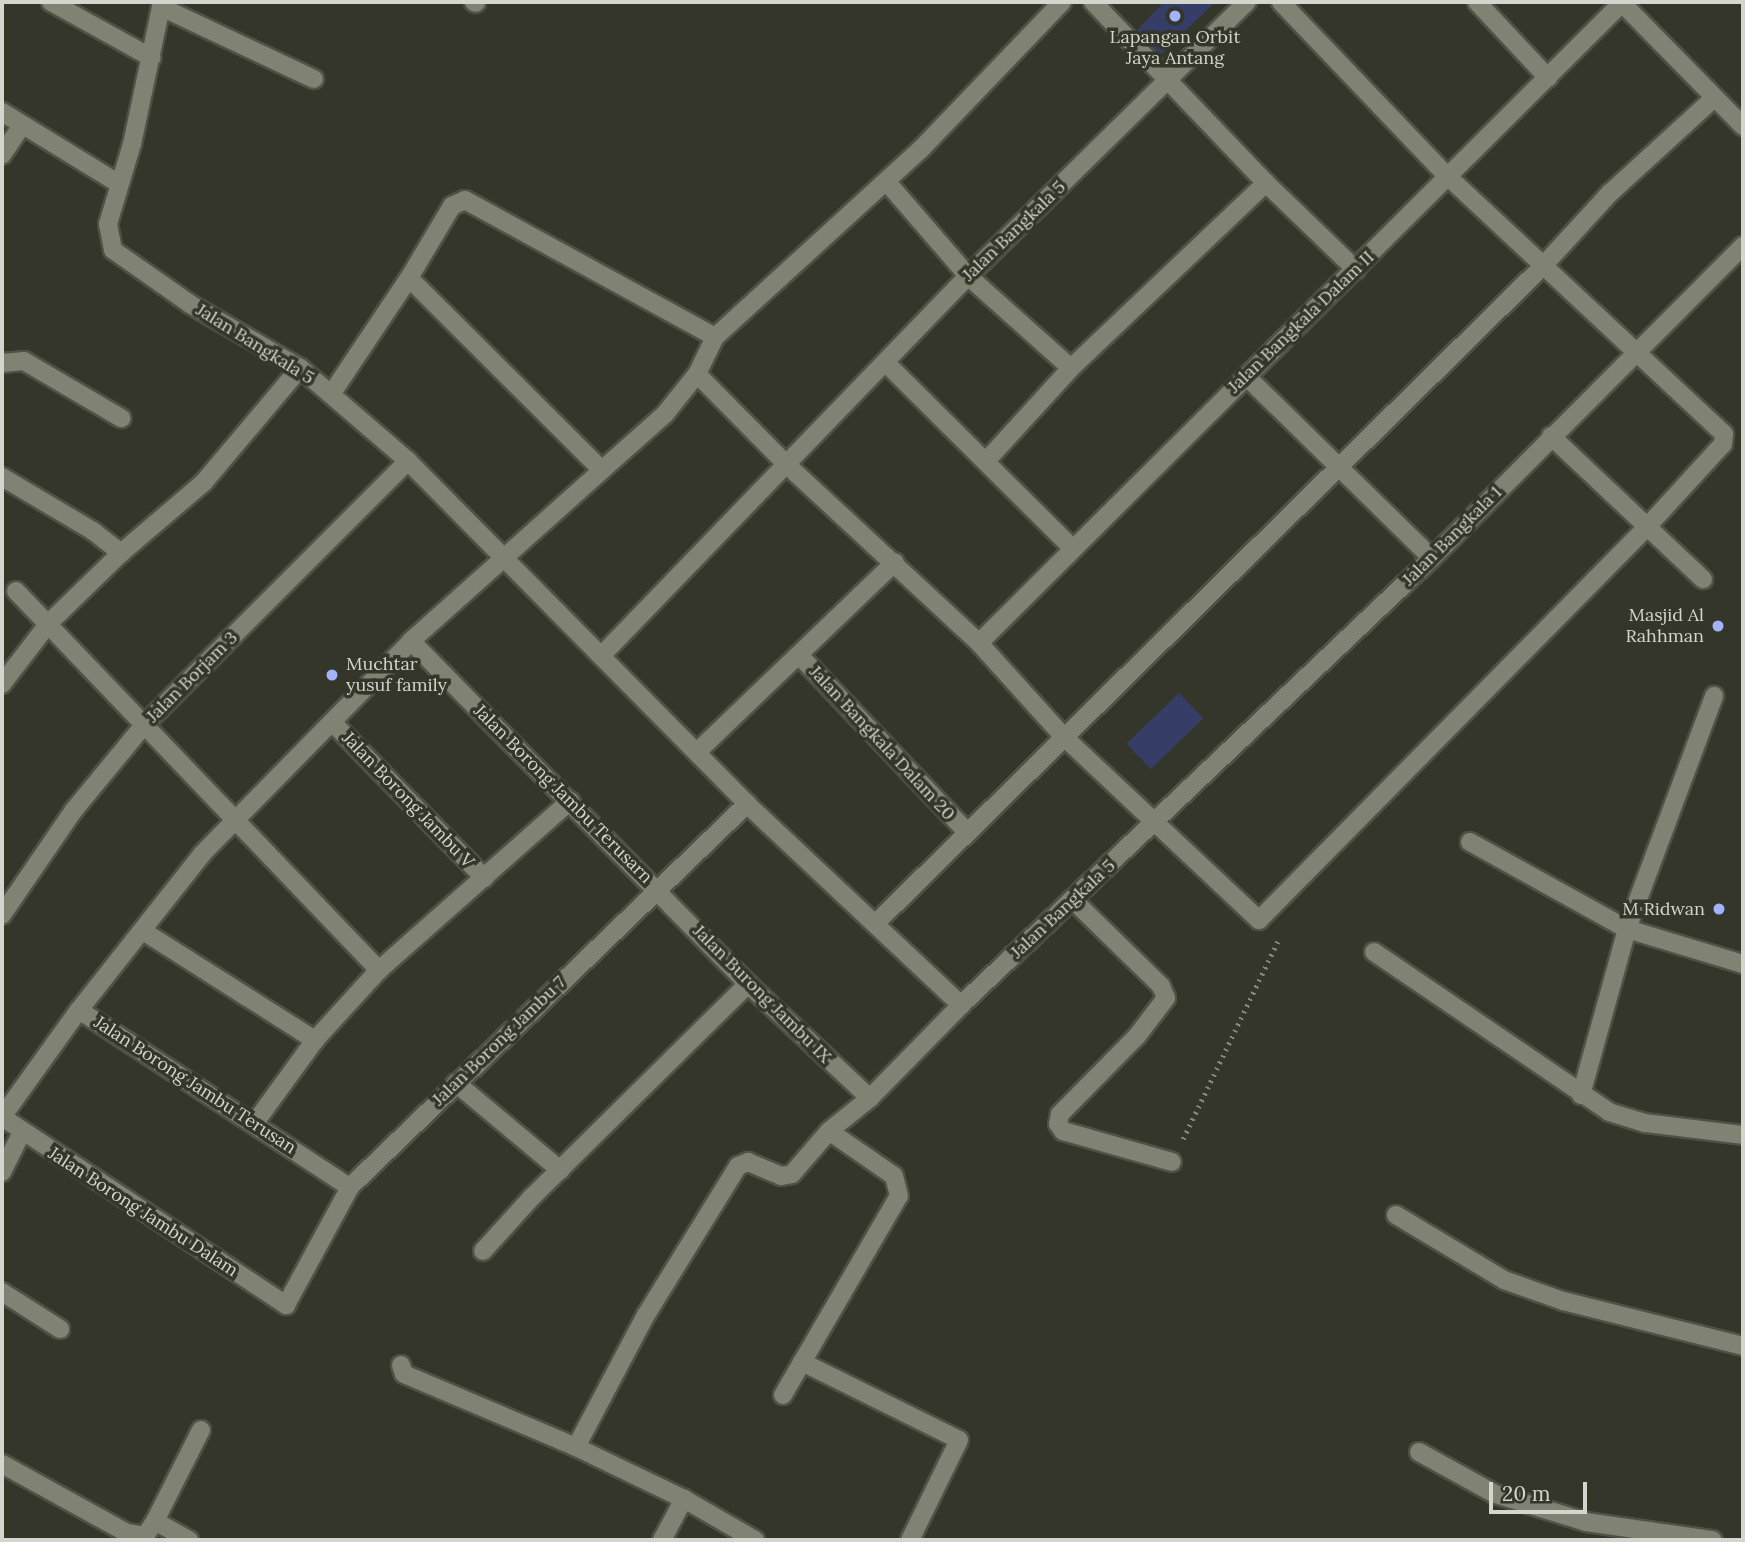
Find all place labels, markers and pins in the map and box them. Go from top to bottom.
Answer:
marker: Lapangan Orbit Jaya Antang [1167,8,1183,24]
place label: Lapangan Orbit Jaya Antang [1110,27,1240,70]
place label: Masjid Al Rahhman [1626,605,1704,648]
marker: Masjid Al Rahhman [1710,618,1726,634]
place label: Muchtar yusuf family [346,654,447,696]
marker: Muchtar yusuf family [324,667,340,683]
place label: M Ridwan [1622,898,1705,920]
marker: M Ridwan [1711,901,1727,917]

